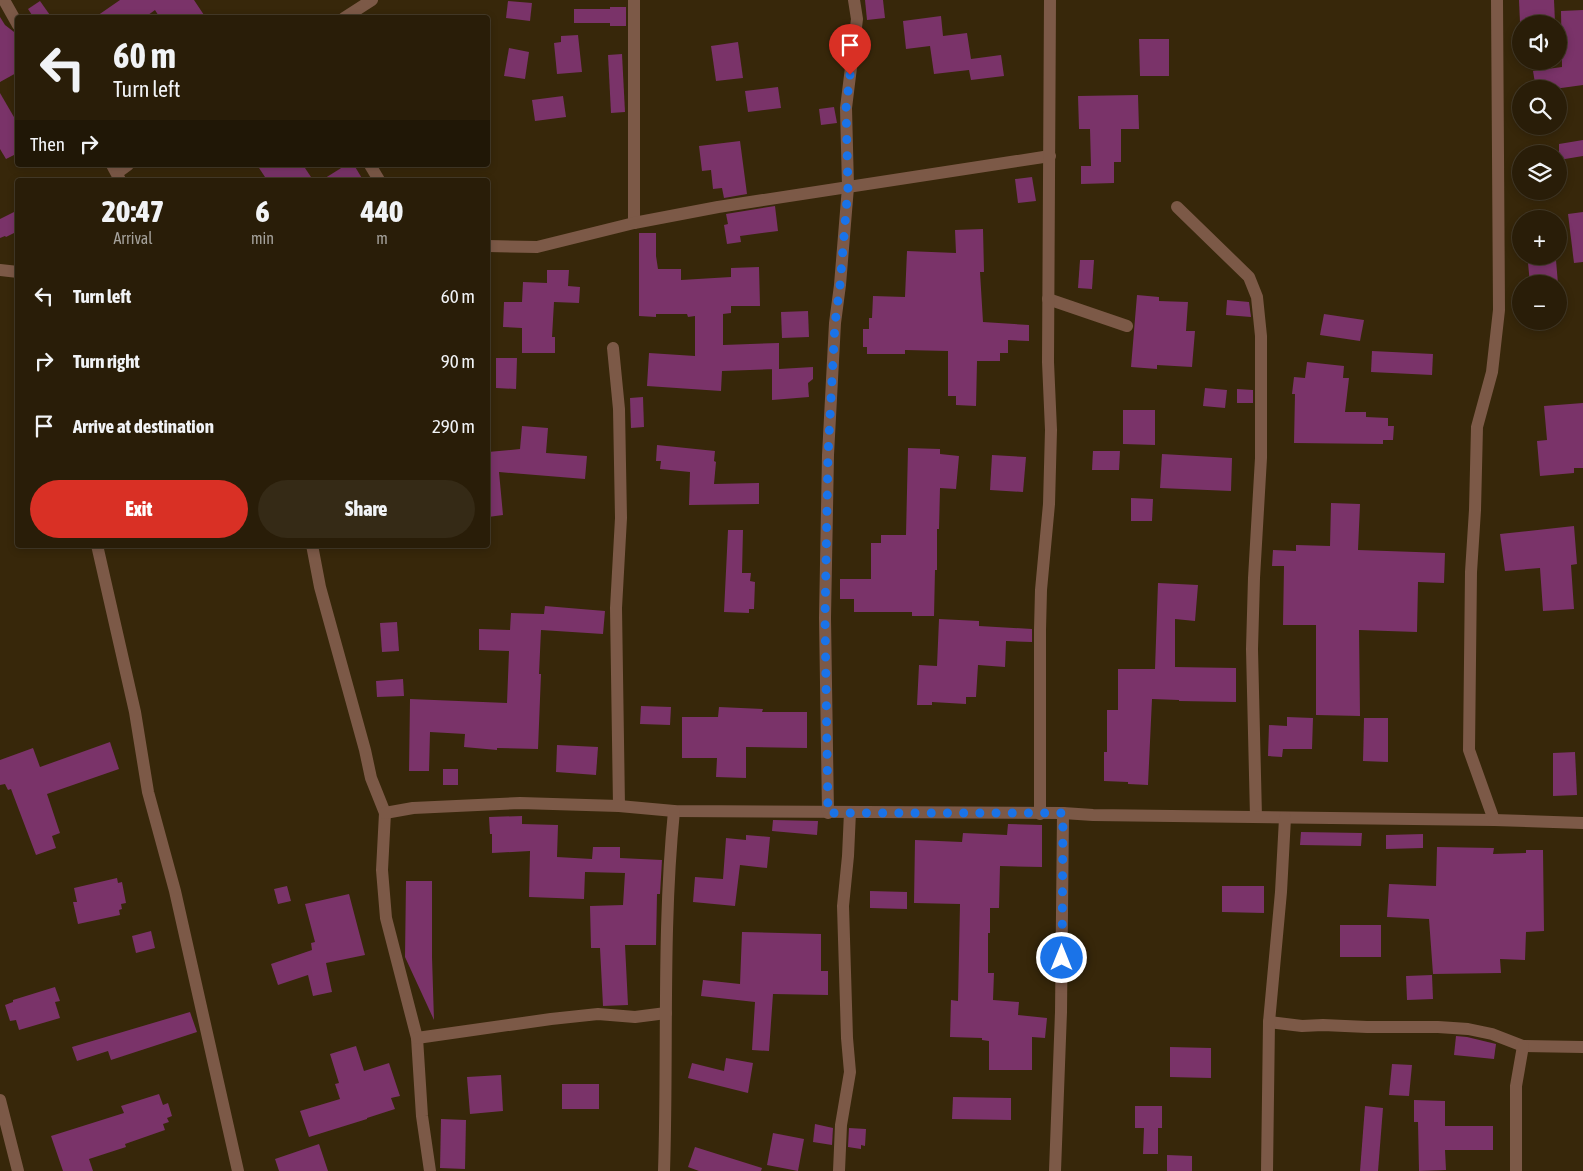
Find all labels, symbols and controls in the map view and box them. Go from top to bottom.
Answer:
map controls [1512,15,1567,330]
button: sound [1512,15,1567,70]
pin [829,24,871,75]
icon: arrive [836,31,864,59]
icon: left [30,35,95,100]
text: 60 m [113,35,176,75]
text: Turn left [113,76,180,102]
button: search [1512,80,1567,135]
icon: right [75,130,103,158]
text: Then [30,133,65,155]
button: layers [1512,145,1567,200]
text: 20:47 [102,194,164,228]
text: 6 [255,194,270,228]
text: 440 [361,194,403,228]
button: + [1512,210,1567,265]
text: Arrival [113,229,153,247]
text: min [251,229,274,247]
text: m [376,229,388,247]
button: − [1512,275,1567,330]
icon: left [30,282,58,310]
text: Turn left [73,285,131,307]
text: 60 m [441,285,475,307]
icon: right [30,347,58,375]
text: Turn right [73,350,140,372]
text: 90 m [441,350,475,372]
icon: arrive [30,412,58,440]
text: Arrive at destination [73,415,214,437]
text: 290 m [432,415,475,437]
button: Exit [30,480,248,538]
button: Share [258,480,475,538]
position arrow [1035,931,1087,983]

